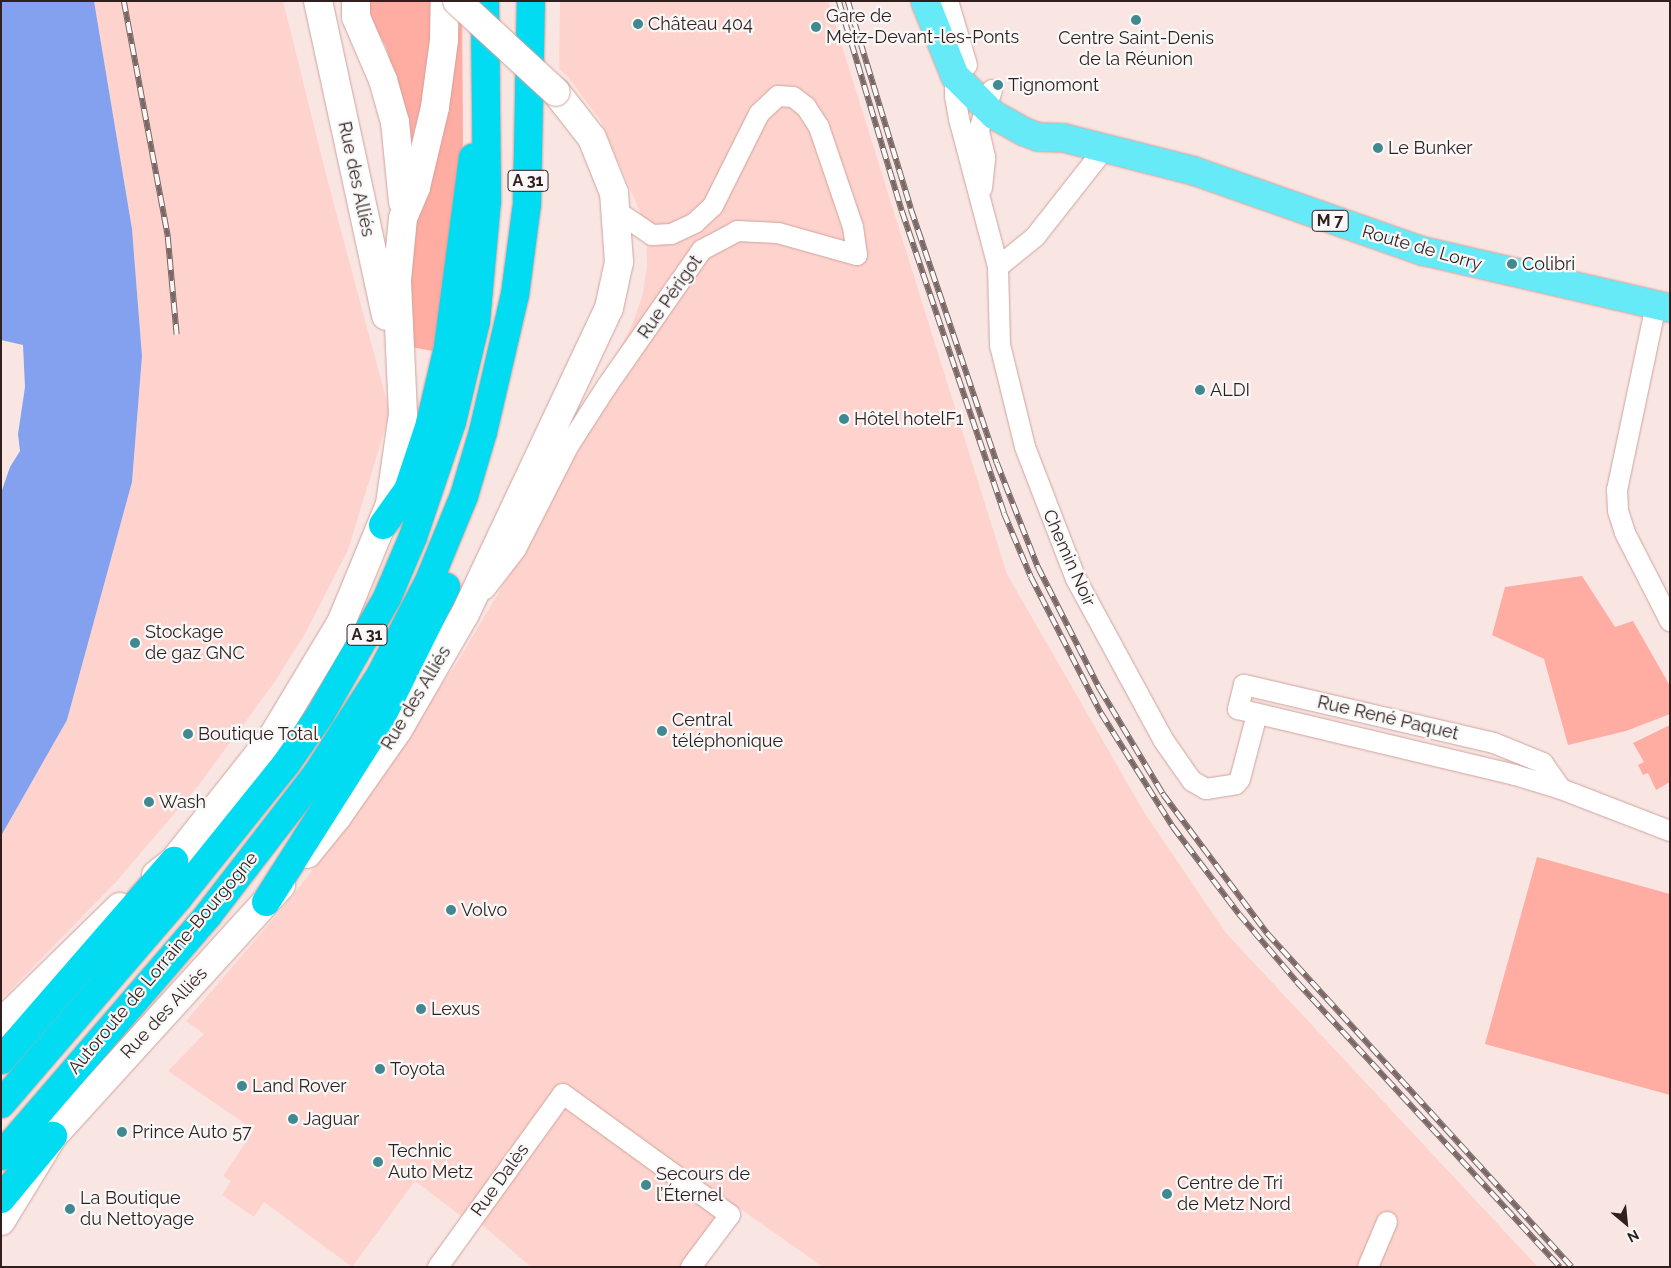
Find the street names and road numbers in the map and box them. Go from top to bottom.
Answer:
street label: Rue des Alliés [333,119,379,239]
road number: A 31 [507,168,549,195]
road number: M 7 [1311,208,1349,235]
street label: Route de Lorry [1360,221,1484,275]
street label: Rue Périgot [633,251,707,343]
street label: Chemin Noir [1038,506,1100,610]
road number: A 31 [346,622,388,648]
street label: Rue des Alliés [376,642,456,754]
street label: Rue René Paquet [1315,691,1461,745]
street label: Autoroute de Lorraine-Bourgogne [64,847,262,1079]
street label: Rue des Alliés [116,963,212,1063]
street label: Rue Dalès [467,1140,533,1220]

